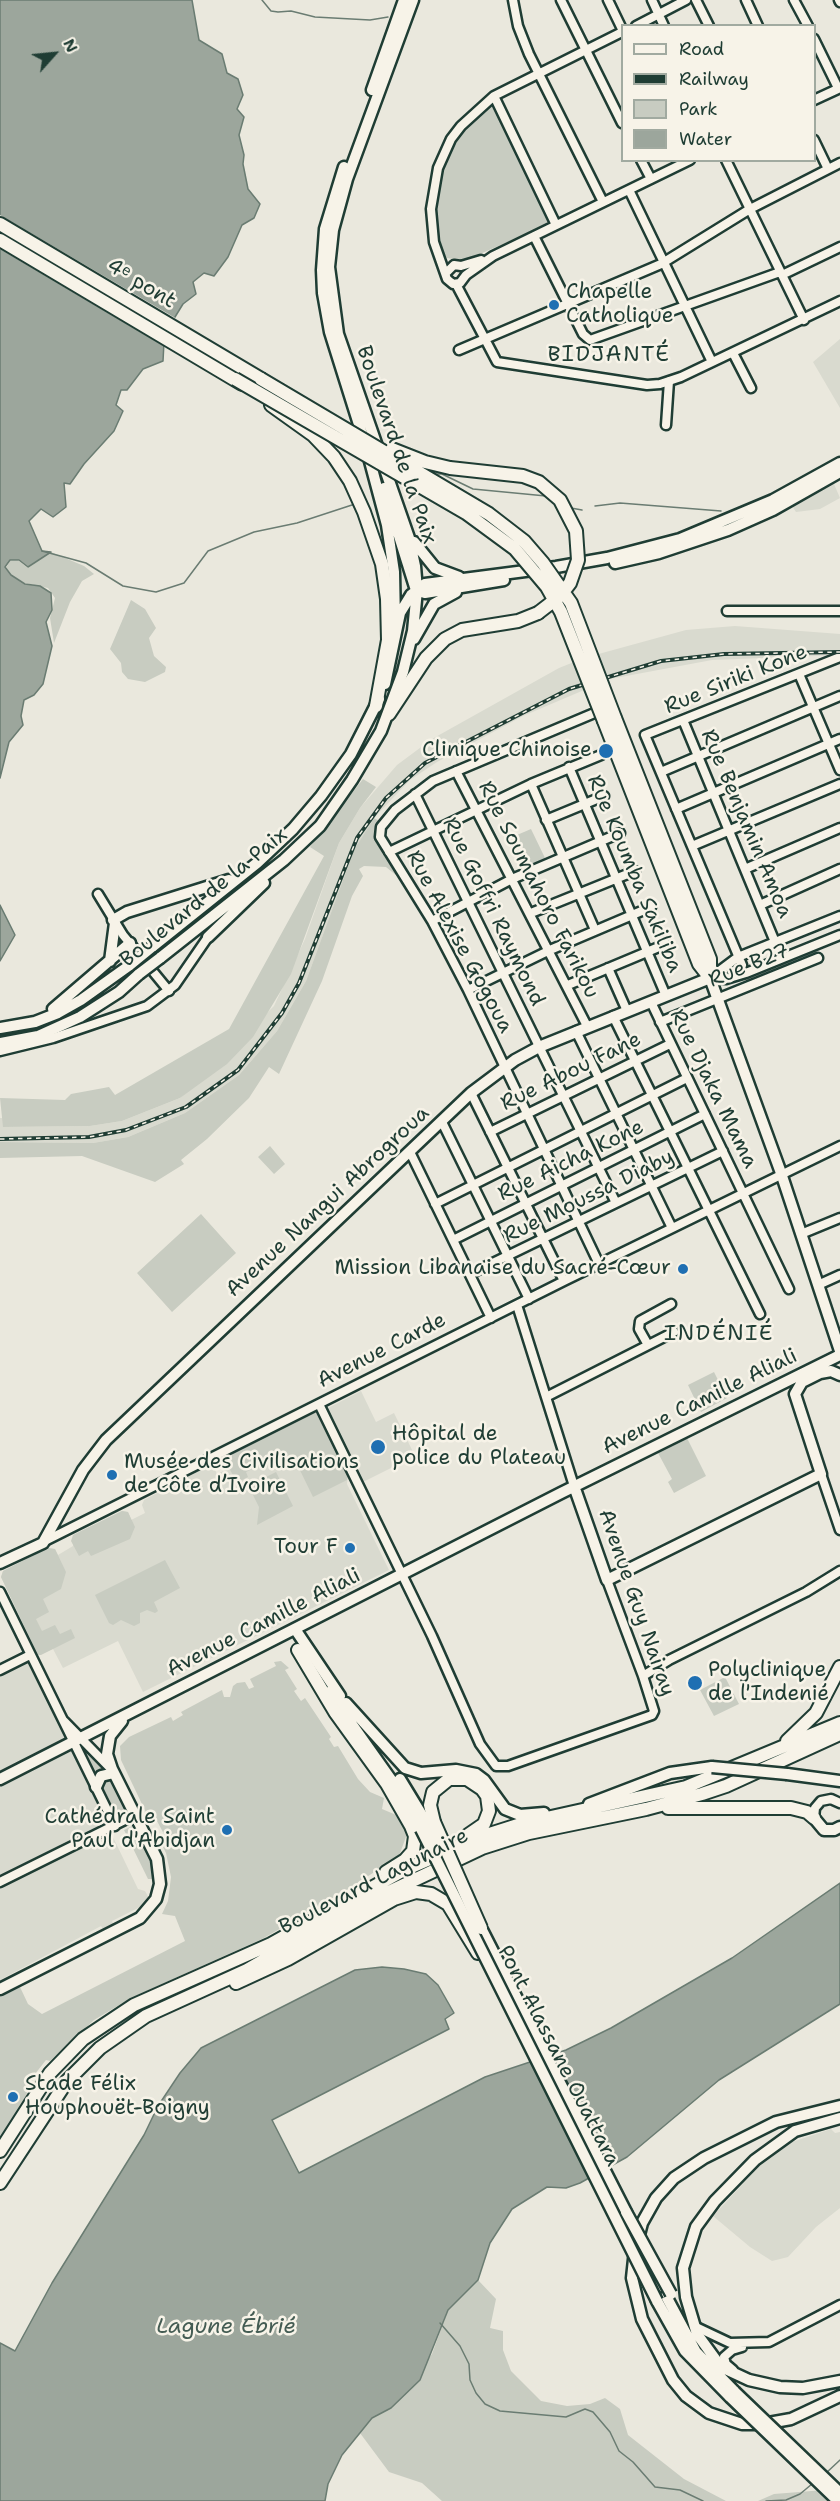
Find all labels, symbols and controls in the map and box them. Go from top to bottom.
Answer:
north arrow [24,24,84,84]
legend [621,24,816,162]
text: N [58,35,83,56]
text: Road [679,37,724,61]
text: Railway [679,67,749,91]
text: Park [679,97,718,121]
text: Water [679,127,732,151]
street label: 4ᵉ pont [102,254,180,314]
place label: Chapelle Catholique [566,280,674,330]
marker: Chapelle Catholique [547,298,561,312]
district label: BIDJANTÉ [547,342,671,368]
street label: Boulevard de la Paix [350,343,442,547]
street label: Rue Siriki Kone [661,640,811,720]
street label: Rue Benjamin Amoa [695,726,797,922]
place label: Clinique Chinoise [422,738,592,764]
marker: Clinique Chinoise [597,742,615,760]
street label: Rue Koumba Sakiliba [581,771,687,977]
street label: Rue Soumahoro Farikou [472,777,604,1003]
street label: Rue Goffri Raymond [436,814,550,1010]
street label: Boulevard de la Paix [115,823,293,973]
street label: Rue Alexise Gogoua [400,846,518,1038]
street label: Rue B27 [705,938,793,994]
street label: Rue Djaka Mama [664,1005,762,1173]
street label: Rue Abou Fane [497,1027,645,1117]
street label: Avenue Nangui Abrogroua [221,1101,435,1303]
street label: Rue Aicha Kone [494,1115,648,1207]
street label: Rue Moussa Diaby [499,1145,679,1249]
place label: Mission Libanaise du Sacré-Cœur [334,1256,671,1282]
marker: Mission Libanaise du Sacré-Cœur [676,1262,690,1276]
street label: Avenue Carde [314,1308,450,1394]
district label: INDÉNIÉ [664,1321,774,1347]
street label: Avenue Camille Aliali [598,1344,802,1460]
place label: Hôpital de police du Plateau [392,1422,566,1472]
marker: Hôpital de police du Plateau [369,1438,387,1456]
place label: Musée des Civilisations de Côte d’Ivoire [124,1450,359,1500]
marker: Musée des Civilisations de Côte d’Ivoire [105,1468,119,1482]
street label: Avenue Guy Nairay [592,1506,680,1700]
place label: Tour F [274,1535,338,1561]
marker: Tour F [343,1541,357,1555]
street label: Avenue Camille Aliali [163,1563,365,1683]
place label: Polyclinique de l'Indenié [708,1658,829,1708]
marker: Polyclinique de l'Indenié [686,1674,704,1692]
place label: Cathédrale Saint Paul d'Abidjan [45,1805,215,1855]
marker: Cathédrale Saint Paul d'Abidjan [220,1823,234,1837]
street label: Boulevard Lagunaire [275,1823,473,1941]
street label: Pont Alassane Ouattara [491,1941,625,2171]
place label: Stade Félix Houphouët-Boigny [25,2072,210,2122]
marker: Stade Félix Houphouët-Boigny [6,2090,20,2104]
water label: Lagune Ébrié [156,2314,296,2340]

